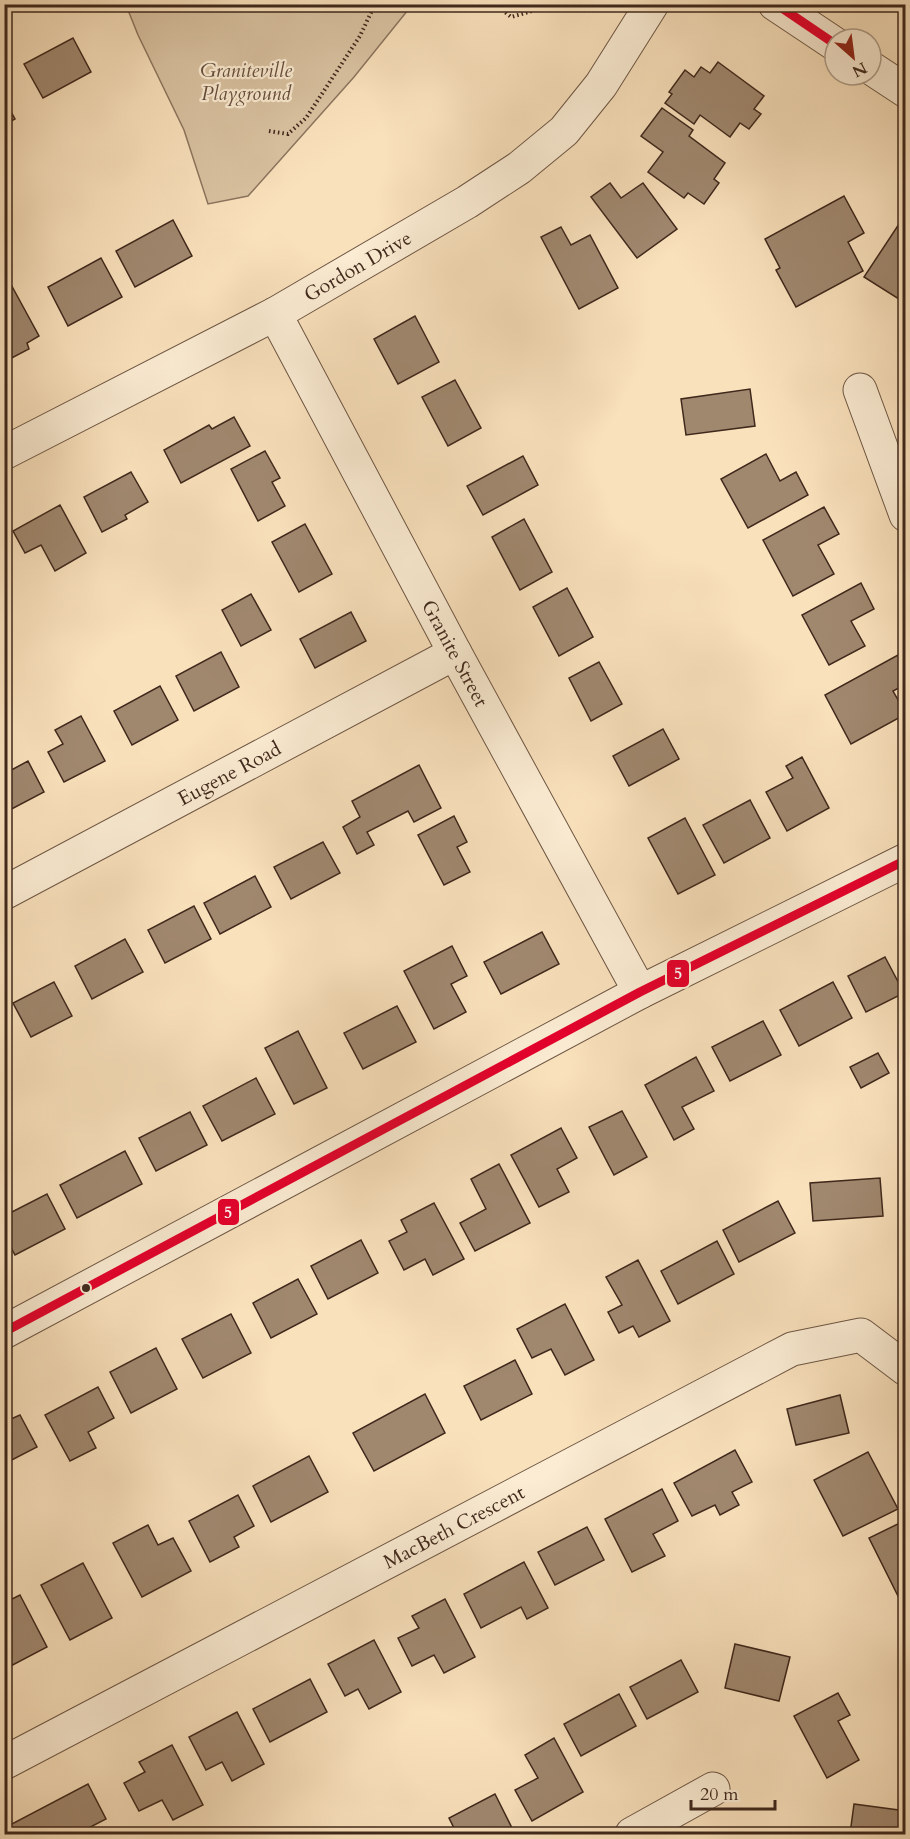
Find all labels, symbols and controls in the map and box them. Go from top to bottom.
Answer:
north arrow [823,27,883,87]
text: N [848,56,871,82]
park label: Graniteville Playground [200,57,292,107]
street label: Gordon Drive [299,224,416,308]
street label: Granite Street [416,595,495,712]
street label: Eugene Road [173,734,286,812]
line badge: 5 [666,959,690,988]
text: 5 [674,963,682,985]
line badge: 5 [217,1198,240,1226]
text: 5 [224,1202,232,1224]
unlabelled marker [80,1282,92,1294]
street label: MacBeth Crescent [378,1478,530,1575]
scale bar [691,1773,775,1811]
text: 20 m [700,1782,739,1807]

